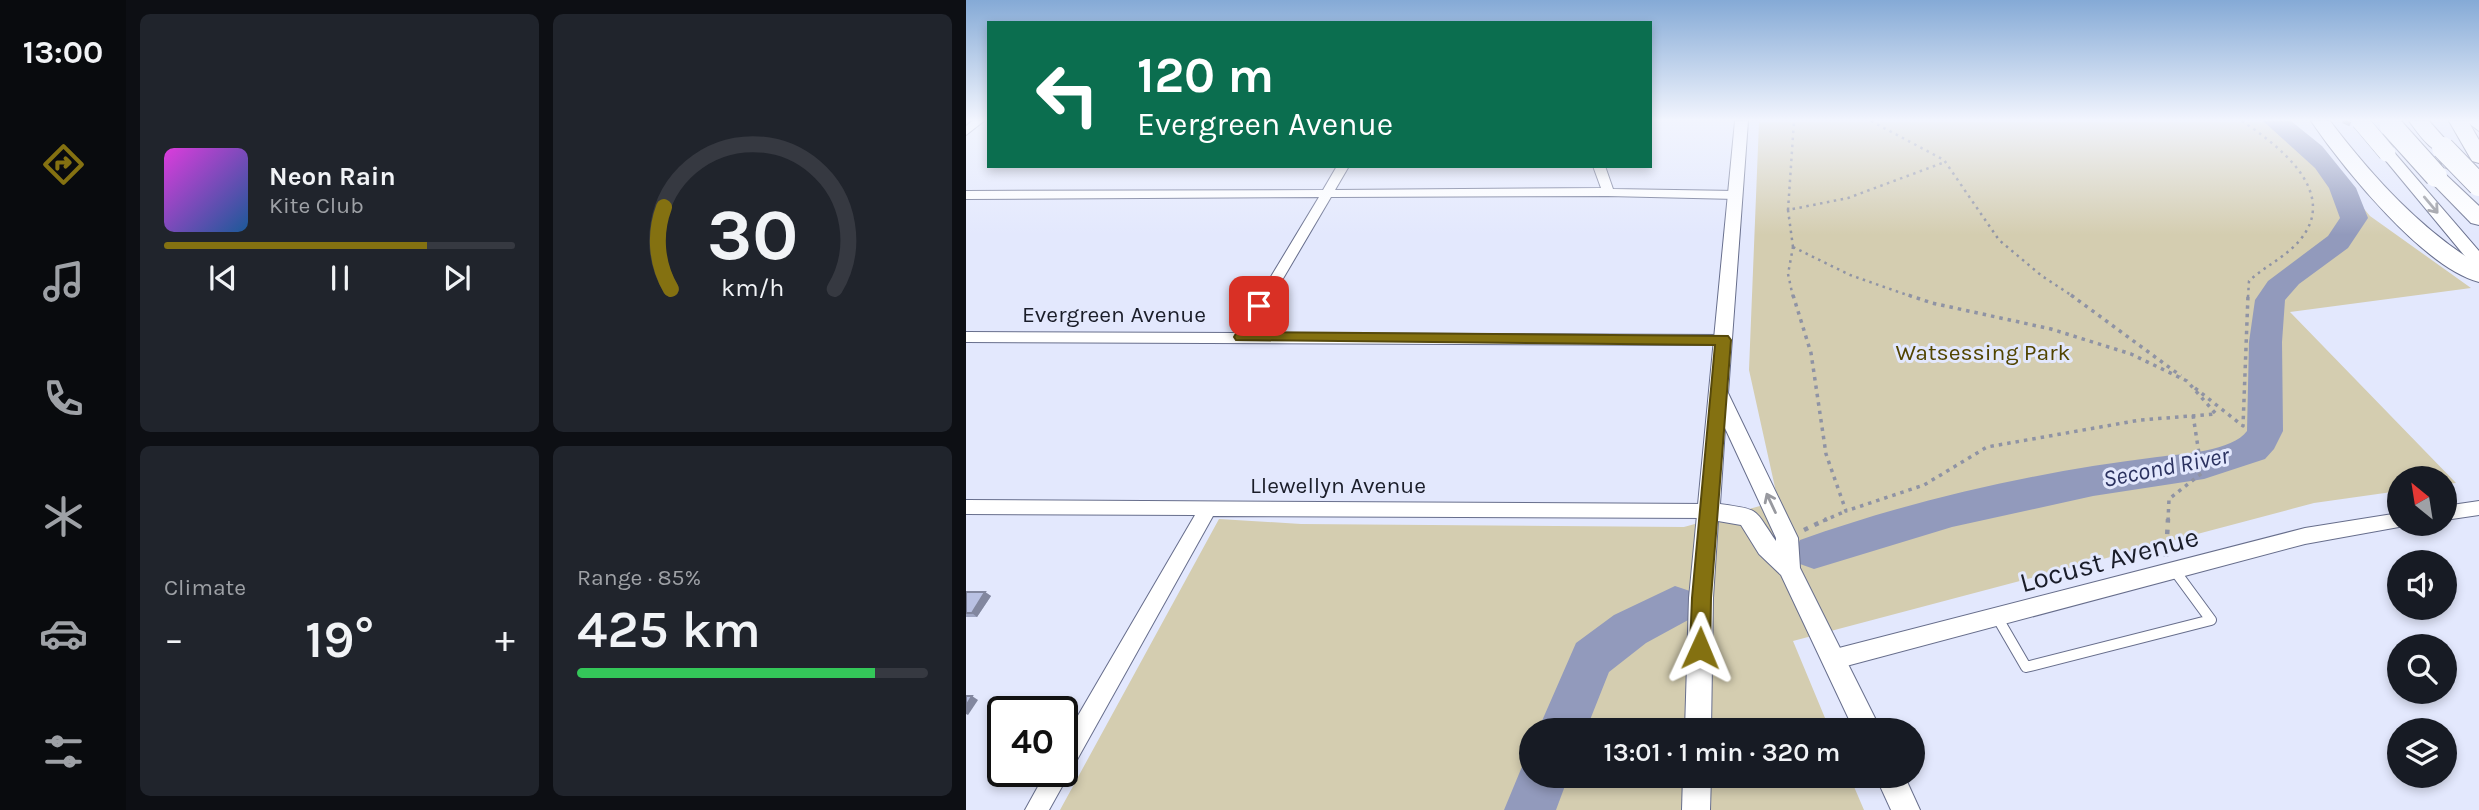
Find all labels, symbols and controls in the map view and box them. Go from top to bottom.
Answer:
text: 13:00 [23,34,103,71]
text: 120 m [1137,47,1274,104]
icon: left [1022,49,1113,140]
text: Evergreen Avenue [1137,106,1393,143]
icon: directions [39,140,88,189]
text: Neon Rain [269,161,396,192]
text: Kite Club [269,192,364,219]
text: 30 [707,192,798,277]
one-way arrow [2423,196,2439,214]
icon: music [39,257,88,306]
icon: previous [204,259,242,297]
icon: pause [321,259,359,297]
icon: next [438,259,476,297]
text: km/h [721,273,784,302]
pin [1229,276,1289,336]
icon: arrive [1240,287,1278,325]
street label: Evergreen Avenue [1022,301,1206,328]
park label: Watsessing Park [1895,339,2071,366]
icon: phone [39,374,88,423]
water label: Second River [2101,441,2232,493]
north arrow [2387,466,2457,536]
map controls [2387,466,2457,788]
street label: Llewellyn Avenue [1250,472,1426,499]
icon: climate [39,492,88,541]
one-way arrow [1764,493,1778,514]
street label: Locust Avenue [2016,520,2202,599]
button: sound [2387,550,2457,620]
text: Range · 85% [577,564,701,591]
text: Climate [164,574,246,601]
text: 425 km [577,599,761,660]
icon: car [39,609,88,658]
text: 19° [305,609,374,670]
position arrow [1663,611,1737,685]
text: − [164,617,184,662]
text: + [495,617,515,662]
button: search [2387,634,2457,704]
speed limit sign: 40 [987,696,1078,787]
button: layers [2387,718,2457,788]
icon: filters [39,727,88,776]
text: 13:01 · 1 min · 320 m [1604,737,1840,768]

